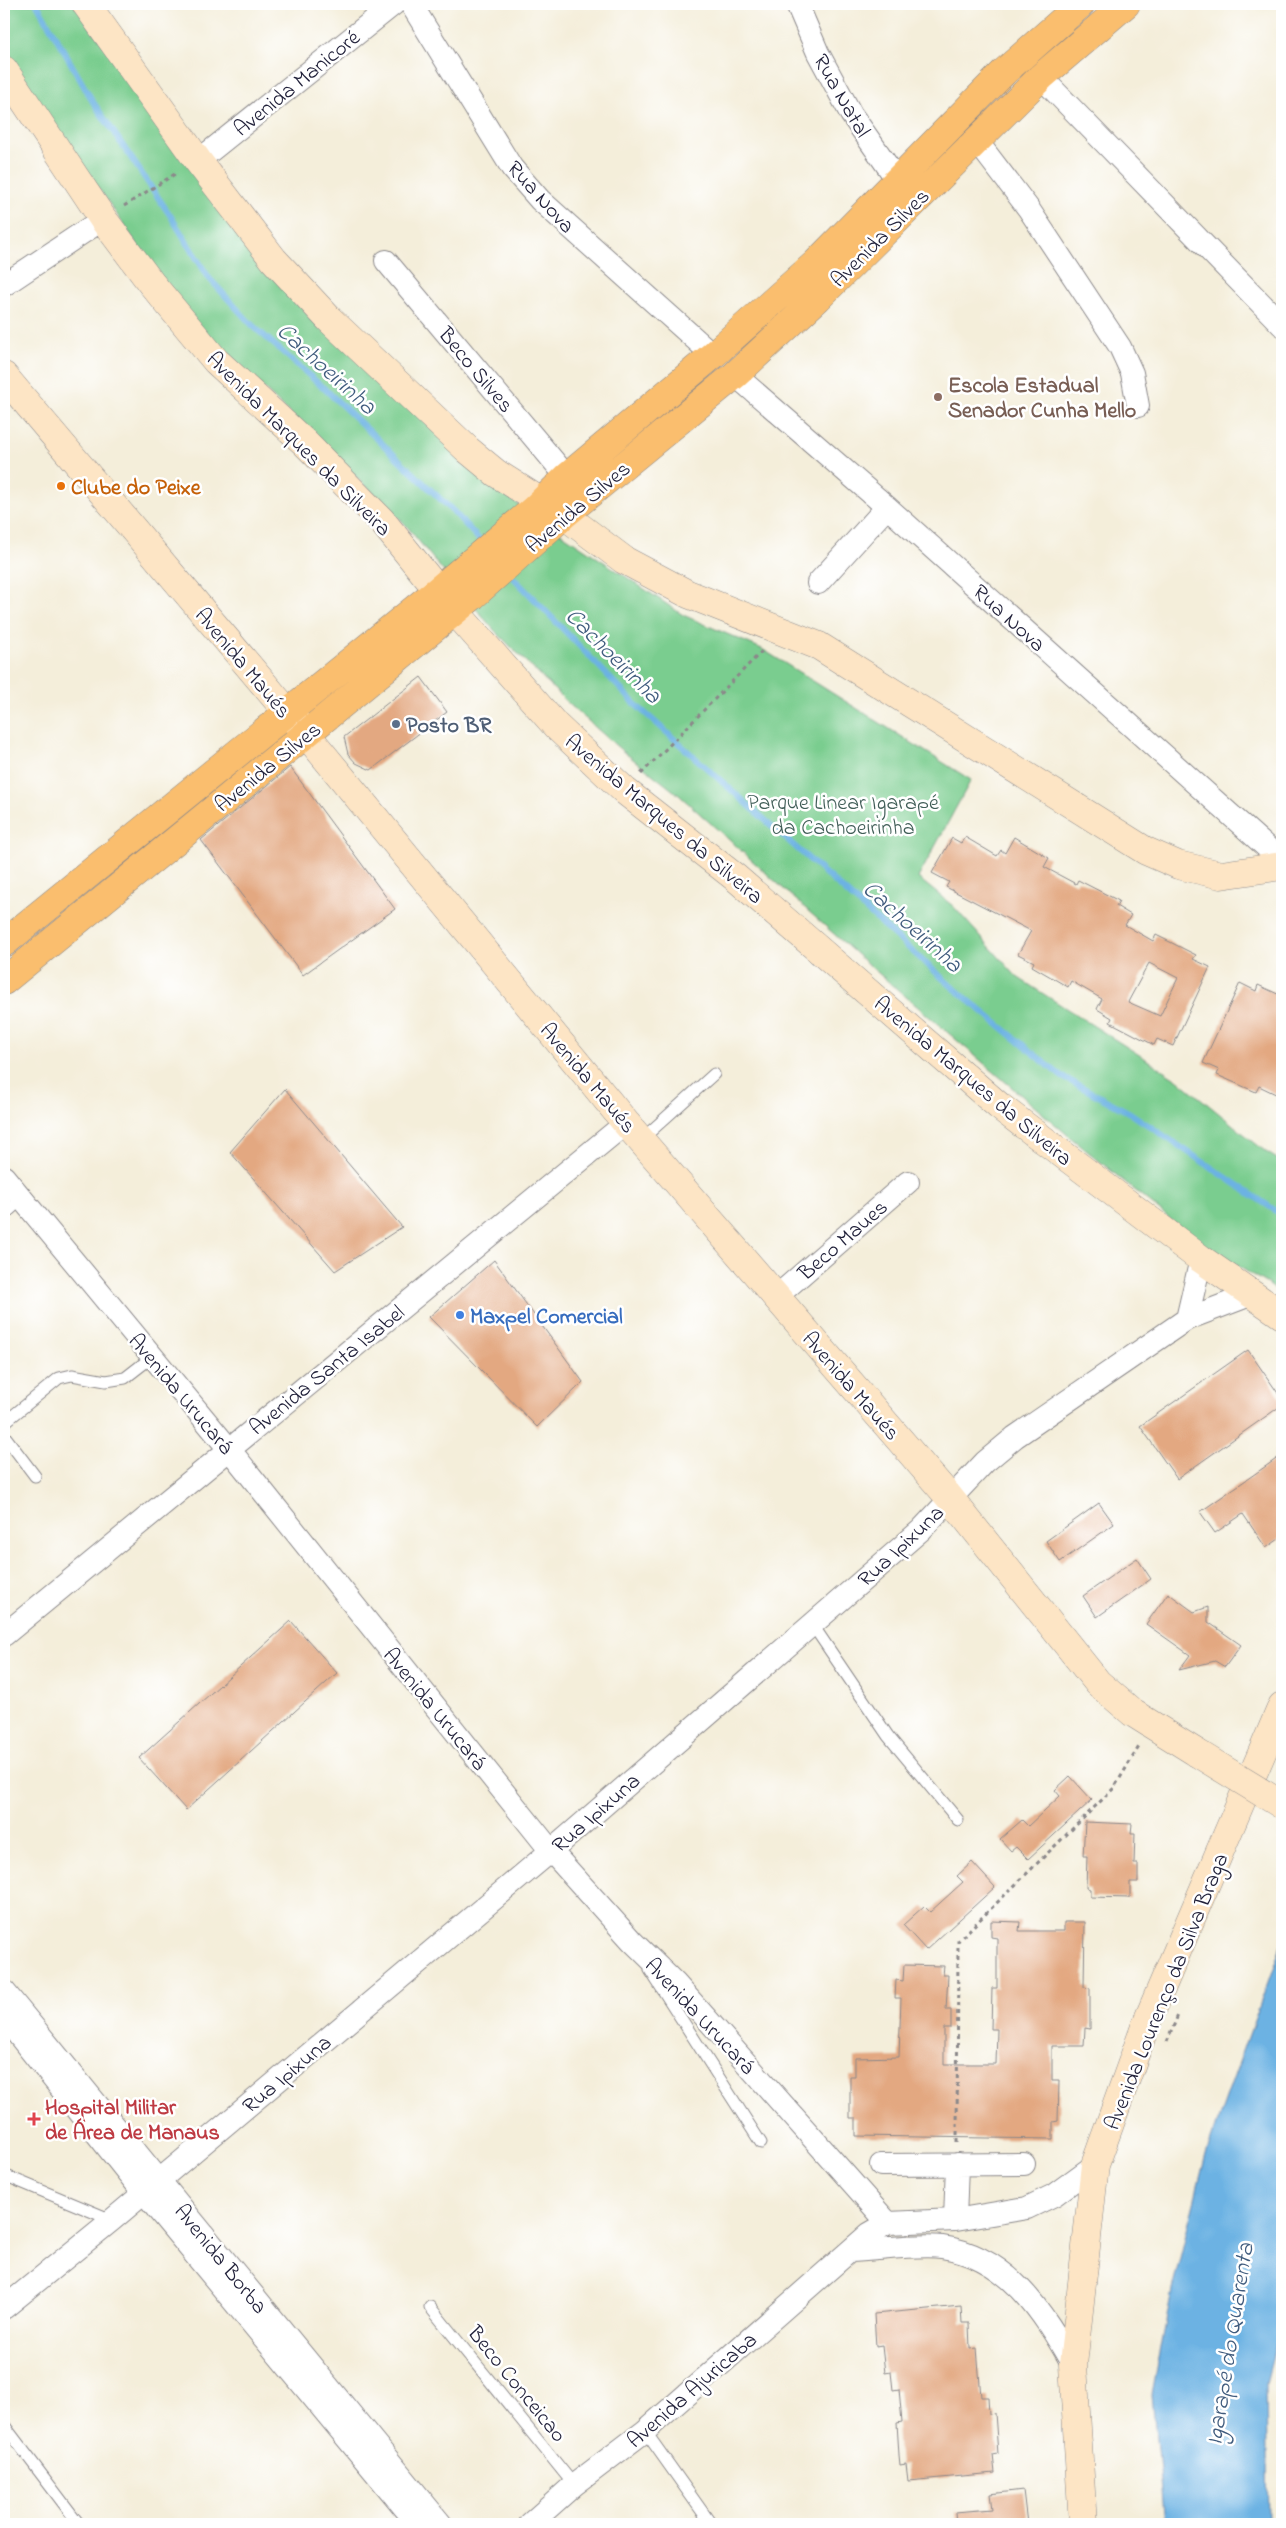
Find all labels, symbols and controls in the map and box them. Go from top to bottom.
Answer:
street label: Avenida Manicoré [228,23,368,146]
street label: Rua Natal [804,49,877,144]
street label: Rua Nova [498,154,581,242]
street label: Avenida Silves [824,182,938,296]
water label: Cachoeirinha [268,315,384,425]
street label: Beco Silves [429,320,520,421]
street label: Avenida Marques da Silveira [198,345,398,545]
place label: Escola Estadual Senador Cunha Mello [948,371,1136,428]
marker: Escola Estadual Senador Cunha Mello [932,391,944,403]
street label: Avenida Silves [519,455,639,562]
place label: Clube do Peixe [71,473,202,505]
marker: Clube do Peixe [55,480,67,492]
street label: Rua Nova [964,578,1052,661]
water label: Cachoeirinha [556,601,669,714]
street label: Avenida Maués [186,602,298,726]
place label: Posto BR [406,711,492,743]
street label: Avenida Silves [209,715,329,821]
marker: Posto BR [390,718,402,730]
street label: Avenida Marques da Silveira [557,728,769,913]
park label: Parque Linear Igarapé da Cachoeirinha [747,788,939,845]
water label: Cachoeirinha [854,873,970,983]
street label: Avenida Marques da Silveira [866,990,1078,1175]
street label: Avenida Maués [531,1017,643,1141]
street label: Beco Maues [791,1193,896,1290]
street label: Avenida Santa Isabel [243,1298,413,1444]
place label: Maxpel Comercial [470,1302,623,1334]
marker: Maxpel Comercial [454,1309,466,1321]
street label: Avenida Maués [793,1325,906,1449]
street label: Avenida Urucará [119,1327,240,1463]
street label: Rua Ipixuna [852,1499,953,1596]
street label: Avenida Urucará [374,1642,493,1778]
street label: Rua Ipixuna [546,1767,648,1862]
street label: Avenida Lourenço da Silva Braga [1097,1849,1239,2136]
street label: Avenida Urucará [636,1951,762,2083]
street label: Rua Ipixuna [236,2028,340,2122]
place label: Hospital Militar de Área de Manaus [45,2093,220,2150]
marker: Hospital Militar de Área de Manaus [27,2112,41,2126]
street label: Avenida Borba [165,2198,274,2322]
water label: Igarapé do Quarenta [1198,2240,1265,2448]
street label: Beco Conceicao [458,2319,573,2450]
street label: Avenida Ajuricaba [621,2326,765,2457]

